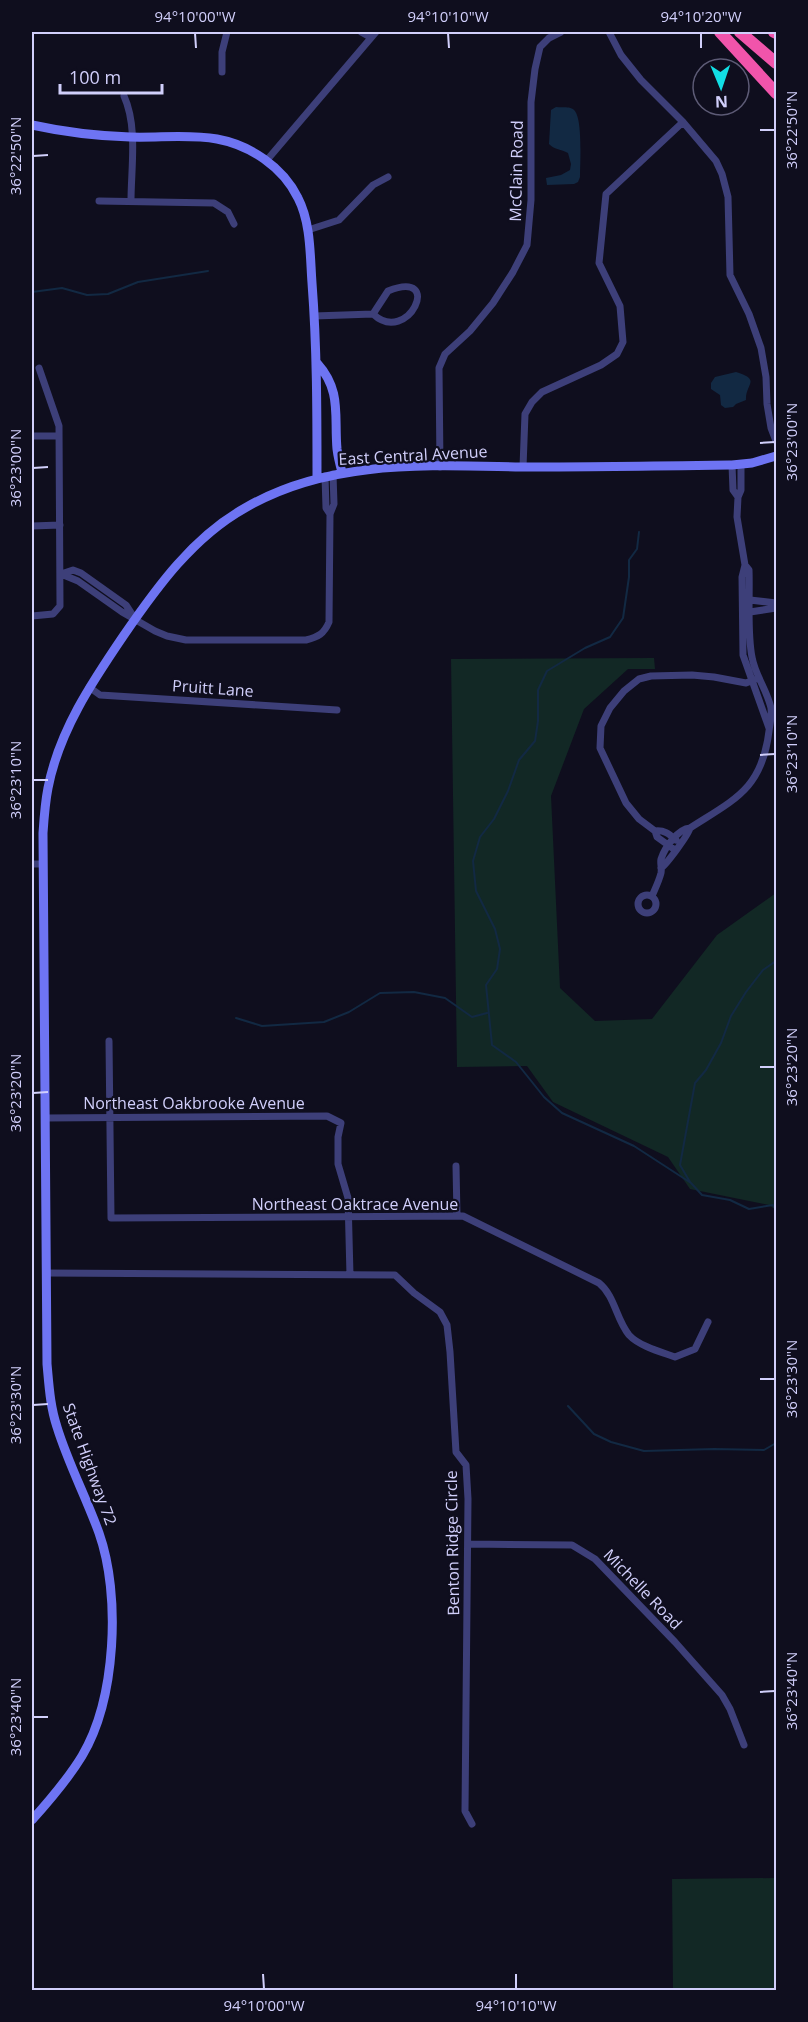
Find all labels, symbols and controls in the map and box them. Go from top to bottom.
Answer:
text: 94°10'00"W [155,6,236,26]
text: 94°10'10"W [408,6,489,26]
text: 94°10'20"W [661,6,742,26]
scale bar [60,57,162,95]
north arrow [691,57,751,117]
text: 100 m [69,65,121,89]
text: N [715,91,728,113]
text: 36°22'50"N [781,91,801,169]
text: 36°22'50"N [5,117,25,195]
street label: McClain Road [504,120,528,222]
text: 36°23'00"N [781,403,801,481]
text: 36°23'00"N [5,429,25,507]
street label: East Central Avenue [338,440,488,470]
street label: Pruitt Lane [172,674,254,702]
text: 36°23'10"N [781,715,801,793]
text: 36°23'10"N [5,741,25,819]
text: 36°23'20"N [781,1028,801,1106]
text: 36°23'20"N [5,1054,25,1132]
street label: Northeast Oakbrooke Avenue [83,1092,305,1114]
street label: Northeast Oaktrace Avenue [252,1193,458,1215]
text: 36°23'30"N [781,1340,801,1418]
text: 36°23'30"N [5,1366,25,1444]
street label: State Highway 72 [58,1400,122,1528]
street label: Benton Ridge Circle [440,1470,464,1616]
street label: Michelle Road [599,1544,687,1634]
text: 36°23'40"N [781,1652,801,1730]
text: 36°23'40"N [5,1678,25,1756]
text: 94°10'00"W [224,1995,305,2015]
text: 94°10'10"W [476,1995,557,2015]

